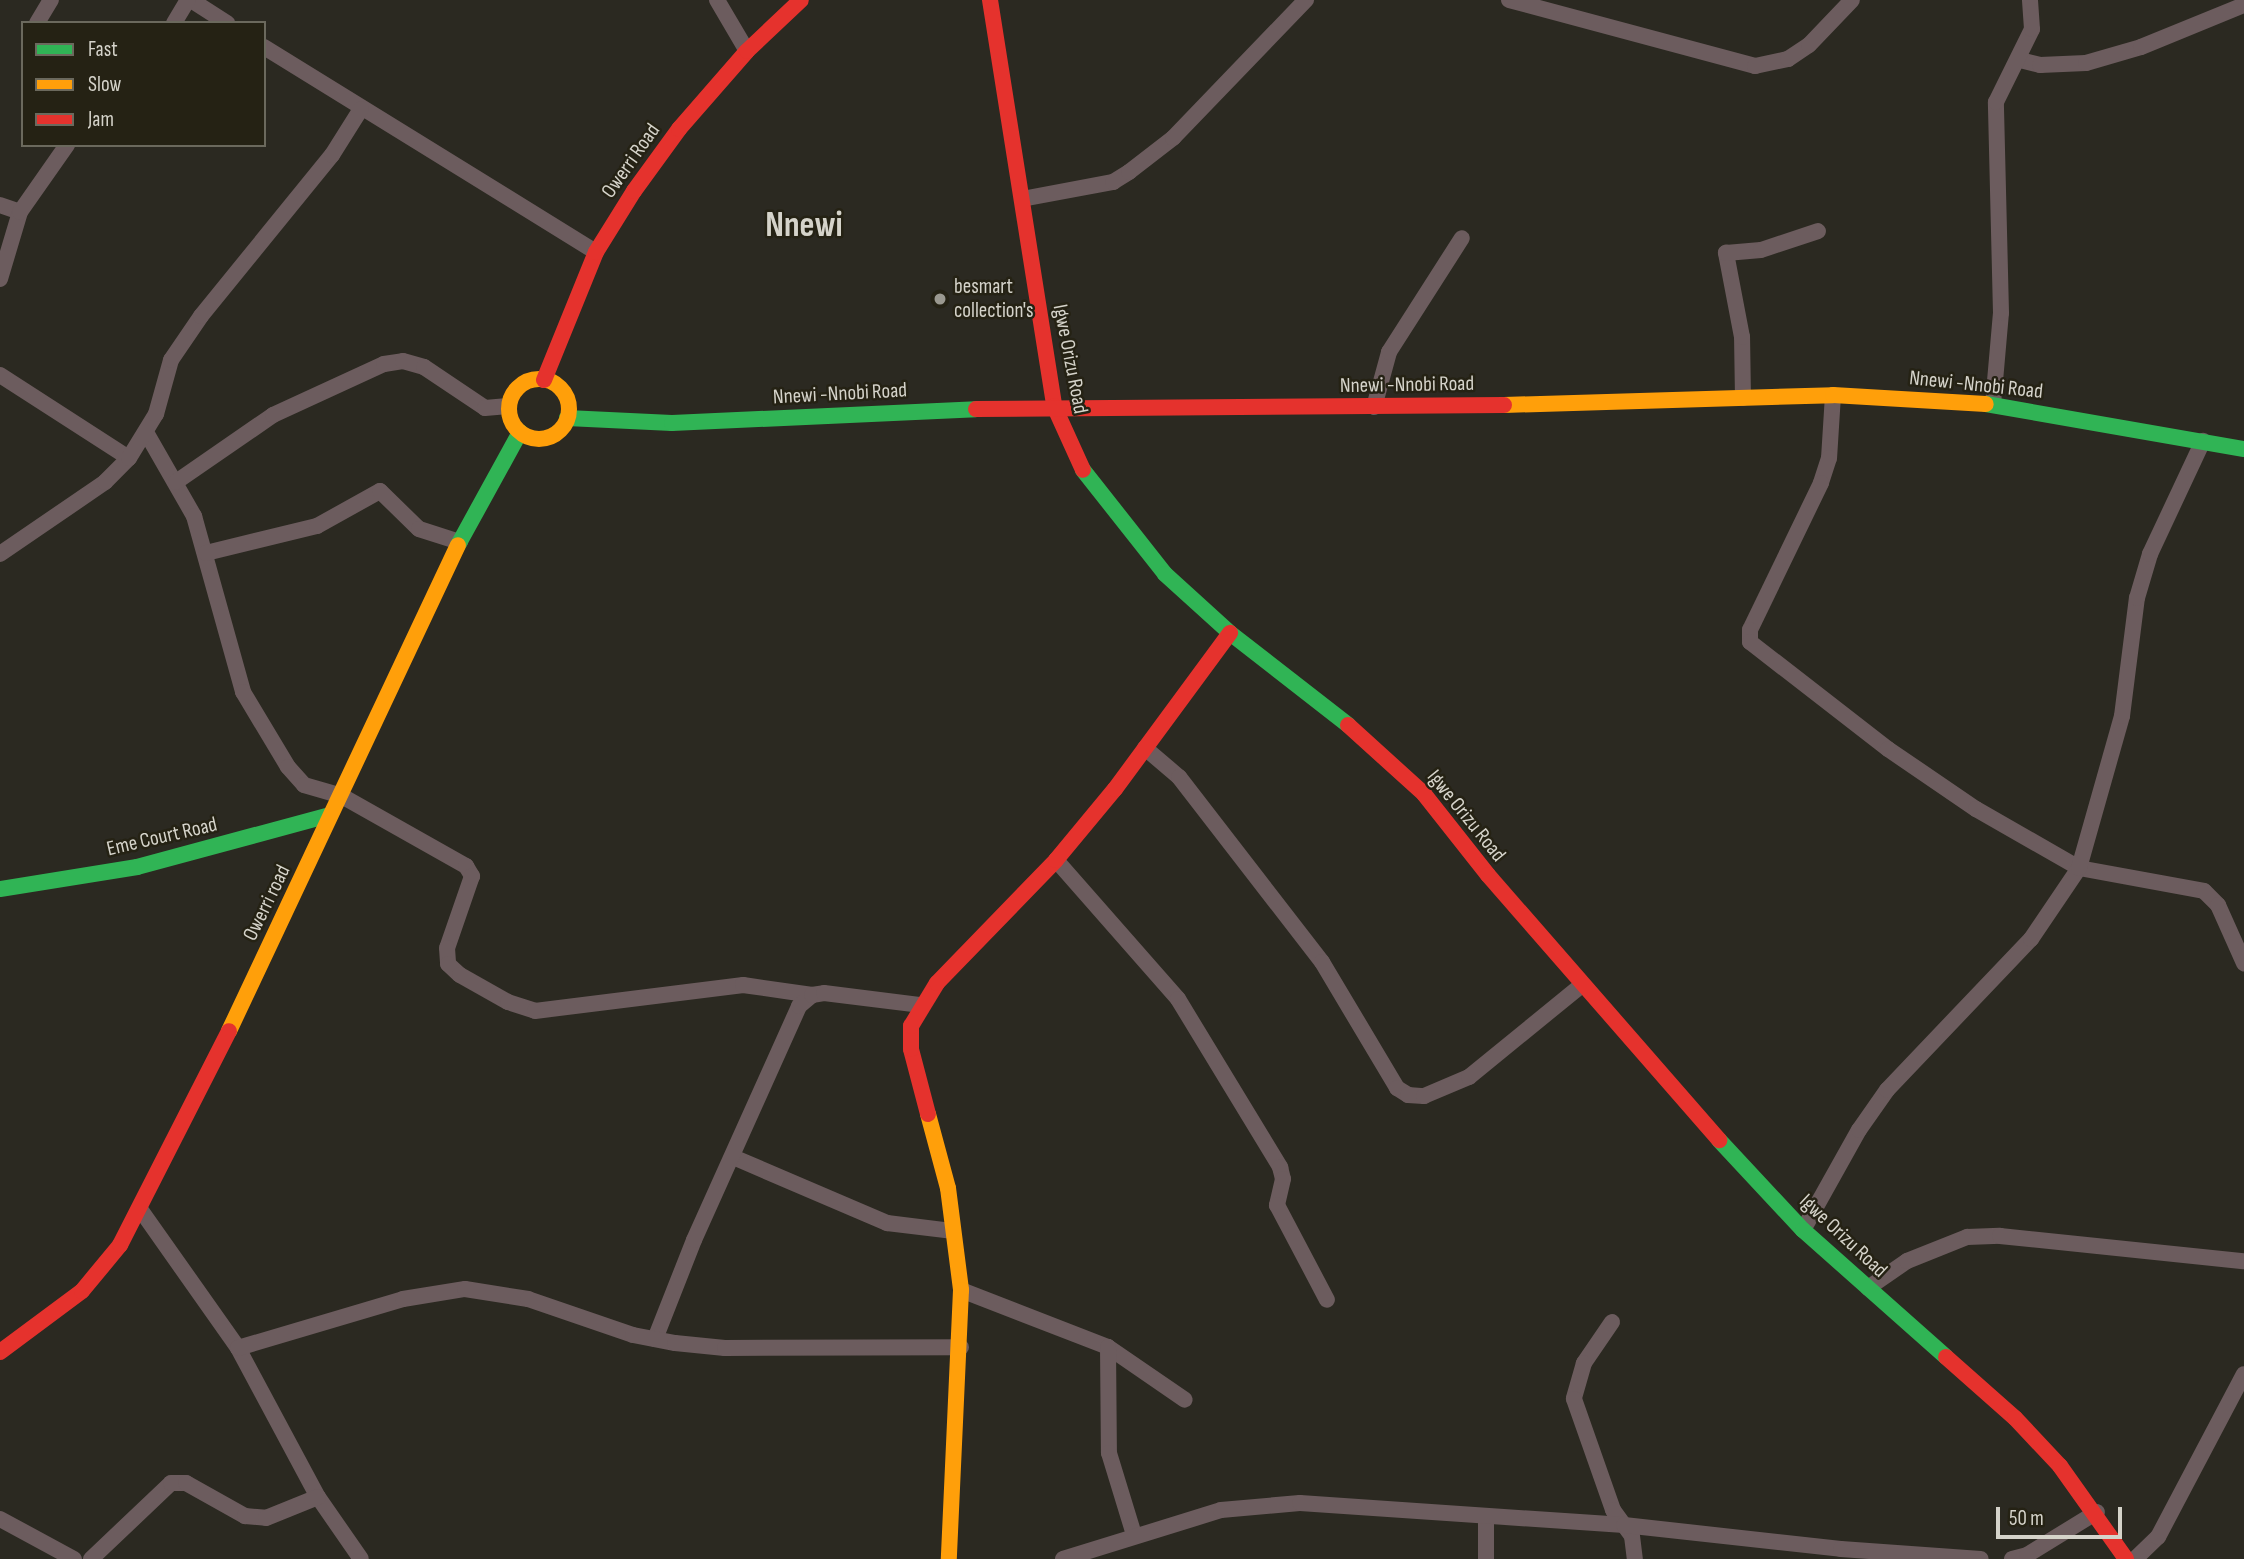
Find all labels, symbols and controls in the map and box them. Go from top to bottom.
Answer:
legend [21,21,266,147]
text: Fast [88,37,118,62]
text: Slow [88,72,121,97]
text: Jam [88,107,114,132]
street label: Owerri Road [596,119,666,203]
district label: Nnewi [765,205,843,247]
place label: besmart collection's [954,274,1034,324]
marker: besmart collection's [932,291,948,307]
street label: Igwe Orizu Road [1047,302,1093,416]
street label: Nnewi -Nnobi Road [1908,365,2044,405]
street label: Nnewi -Nnobi Road [1340,371,1474,399]
street label: Nnewi -Nnobi Road [772,378,908,410]
street label: Igwe Orizu Road [1421,765,1511,867]
street label: Eme Court Road [104,812,220,862]
street label: Owerri road [238,861,296,945]
street label: Igwe Orizu Road [1794,1189,1892,1283]
scale bar [1999,1492,2125,1536]
text: 50 m [2009,1506,2044,1531]

